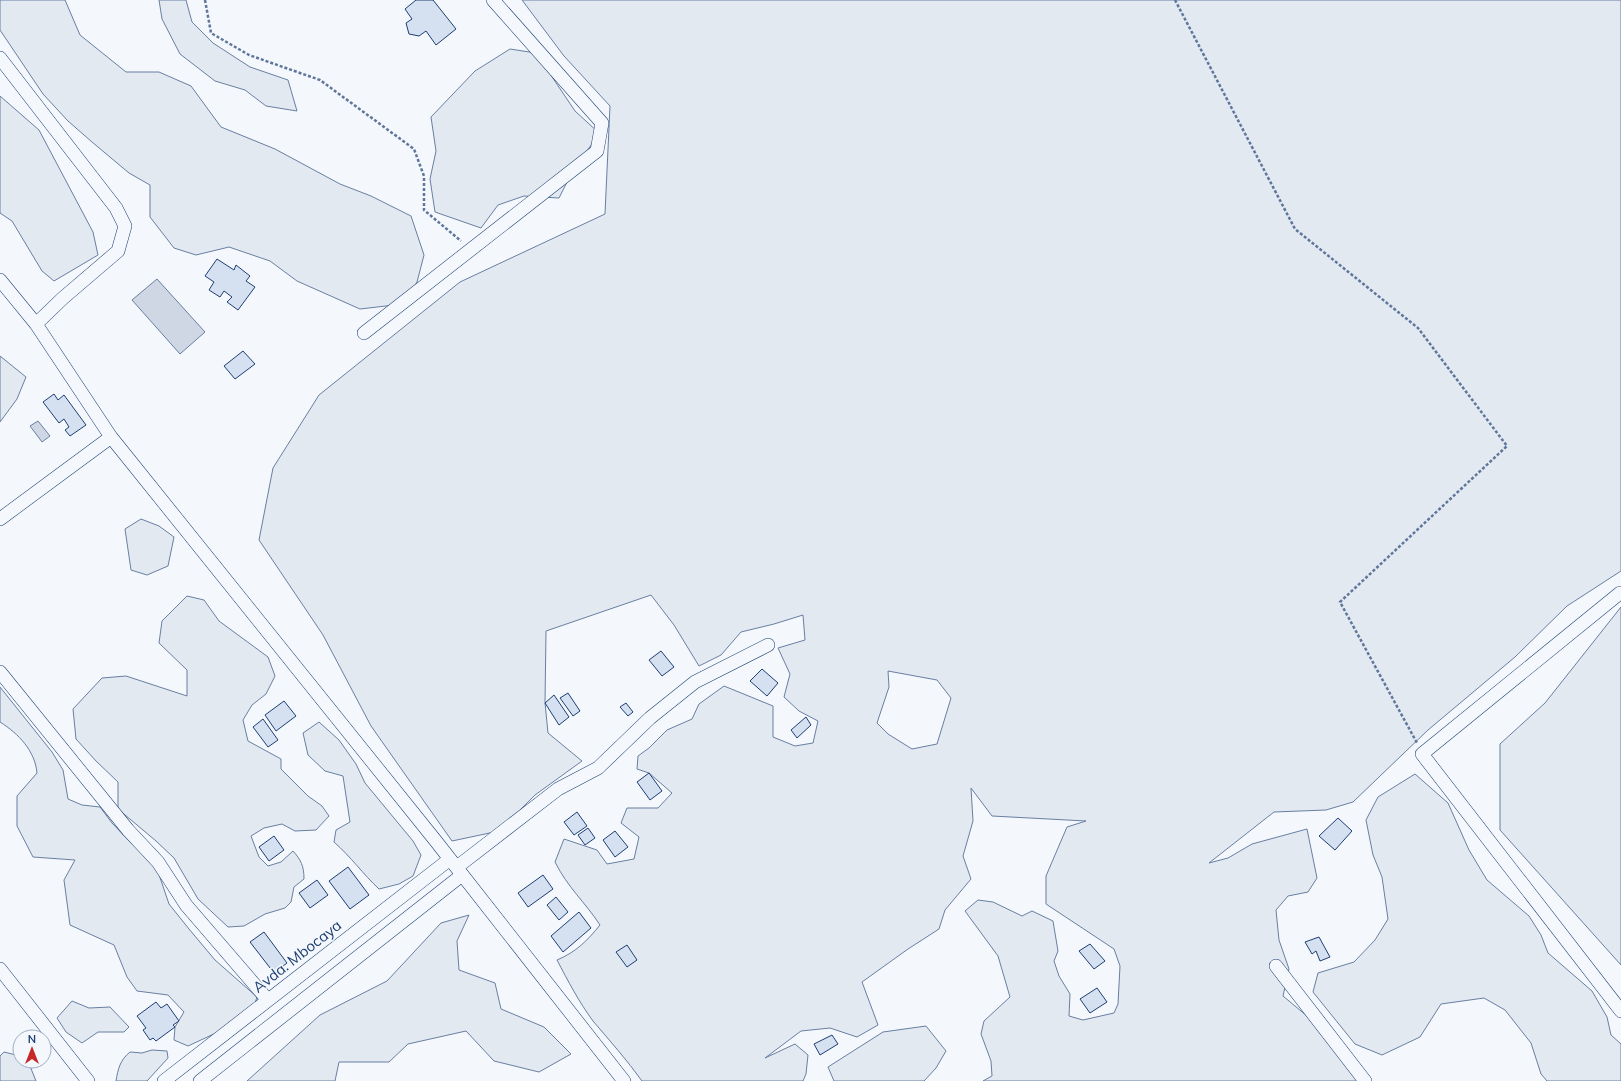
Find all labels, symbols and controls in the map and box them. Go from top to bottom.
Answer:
street label: Avda. Mbocaya [249,915,345,997]
north arrow [12,1029,52,1069]
text: N [28,1032,36,1046]

